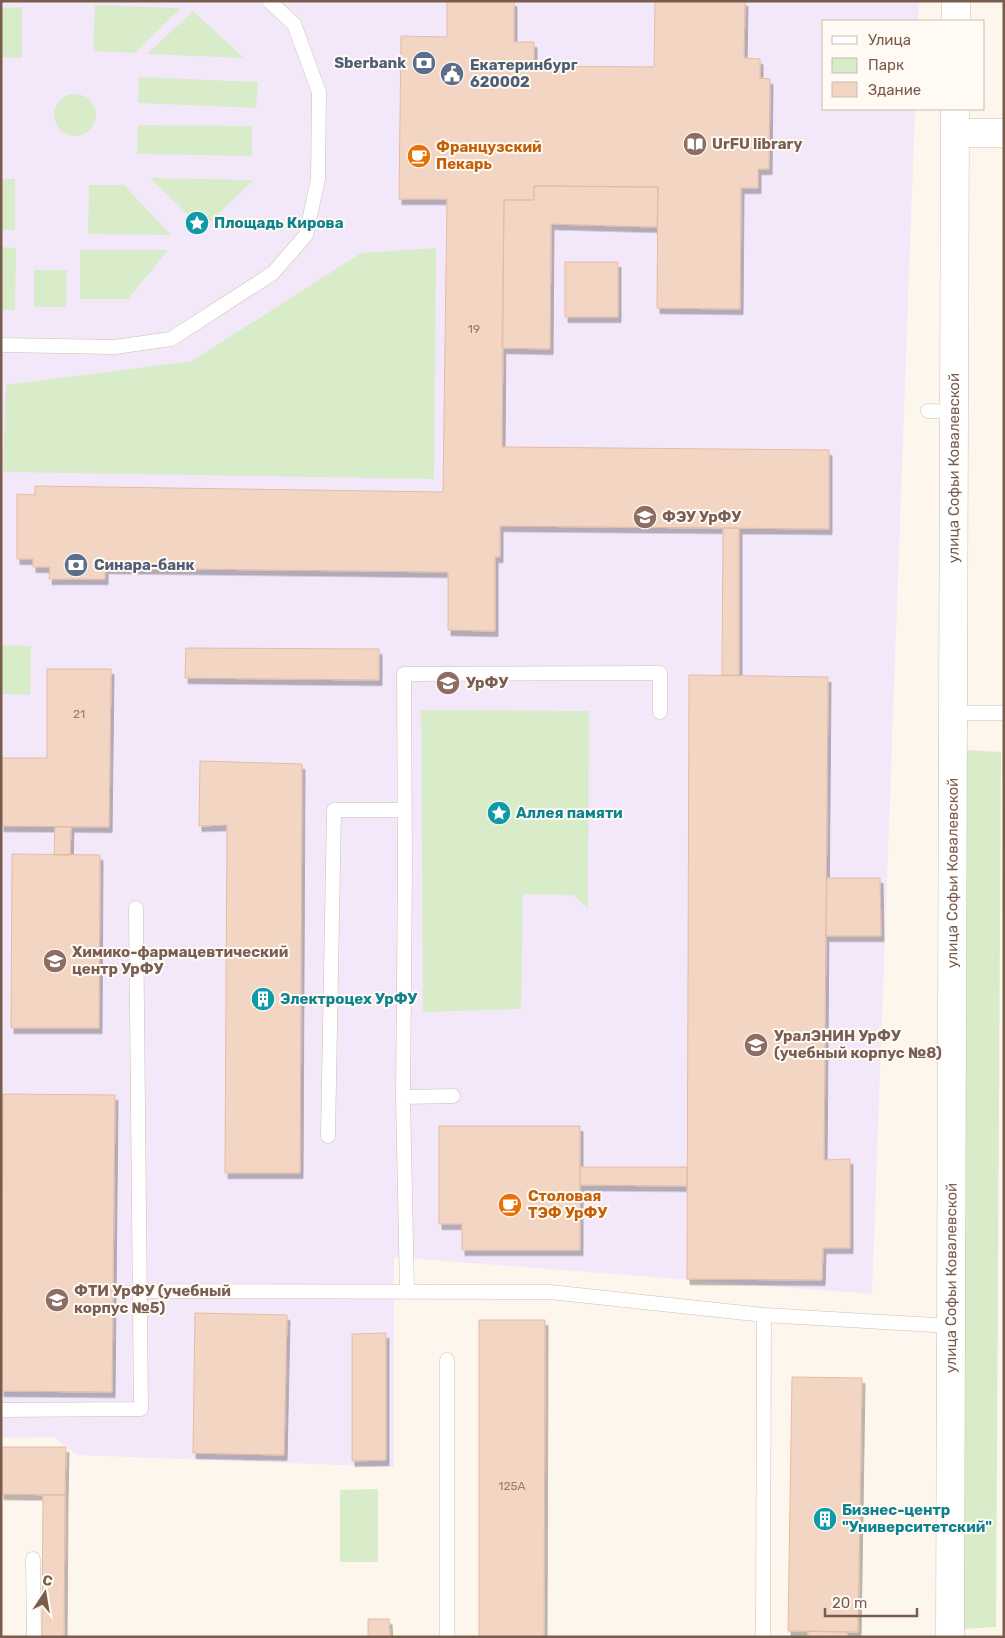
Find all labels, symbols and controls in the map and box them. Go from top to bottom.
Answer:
legend [822,20,985,110]
text: Улица [868,31,911,49]
bank icon: Sberbank [411,50,437,76]
place label: Sberbank [334,54,406,72]
place label: Екатеринбург 620002 [470,56,578,91]
text: Парк [868,56,904,74]
public building icon: Екатеринбург 620002 [439,61,465,87]
text: Здание [868,81,921,99]
library icon: UrFU library [682,131,708,157]
place label: UrFU library [712,135,802,153]
place label: Французский Пекарь [436,138,542,173]
cafe icon: Французский Пекарь [406,143,432,169]
place icon: Площадь Кирова [184,210,210,236]
place label: Площадь Кирова [214,214,344,232]
house number: 19 [468,322,480,336]
street label: улица Софьи Ковалевской [945,373,963,563]
school or university icon: ФЭУ УрФУ [632,504,658,530]
place label: ФЭУ УрФУ [662,508,742,526]
bank icon: Синара-банк [63,552,89,578]
place label: Синара-банк [94,556,195,574]
school or university icon: УрФУ [435,670,461,696]
place label: УрФУ [466,674,508,692]
house number: 21 [73,707,85,721]
street label: улица Софьи Ковалевской [943,778,962,968]
place icon: Аллея памяти [486,800,512,826]
place label: Аллея памяти [516,804,623,822]
place label: Химико-фармацевтический центр УрФУ [72,943,288,978]
school or university icon: Химико-фармацевтический центр УрФУ [42,948,68,974]
building icon: Электроцех УрФУ [250,986,276,1012]
place label: Электроцех УрФУ [280,990,418,1008]
place label: УралЭНИН УрФУ (учебный корпус №8) [774,1027,942,1062]
school or university icon: УралЭНИН УрФУ (учебный корпус №8) [743,1032,769,1058]
street label: улица Софьи Ковалевской [942,1183,960,1373]
place label: Столовая ТЭФ УрФУ [528,1187,607,1222]
cafe icon: Столовая ТЭФ УрФУ [497,1192,523,1218]
place label: ФТИ УрФУ (учебный корпус №5) [74,1282,231,1317]
school or university icon: ФТИ УрФУ (учебный корпус №5) [44,1287,70,1313]
house number: 125А [498,1479,526,1493]
place label: Бизнес-центр "Университетский" [842,1501,992,1536]
building icon: Бизнес-центр "Университетский" [812,1506,838,1532]
north arrow [20,1568,70,1618]
text: С [41,1571,54,1590]
scale bar [825,1586,918,1618]
text: 20 m [832,1594,867,1612]

